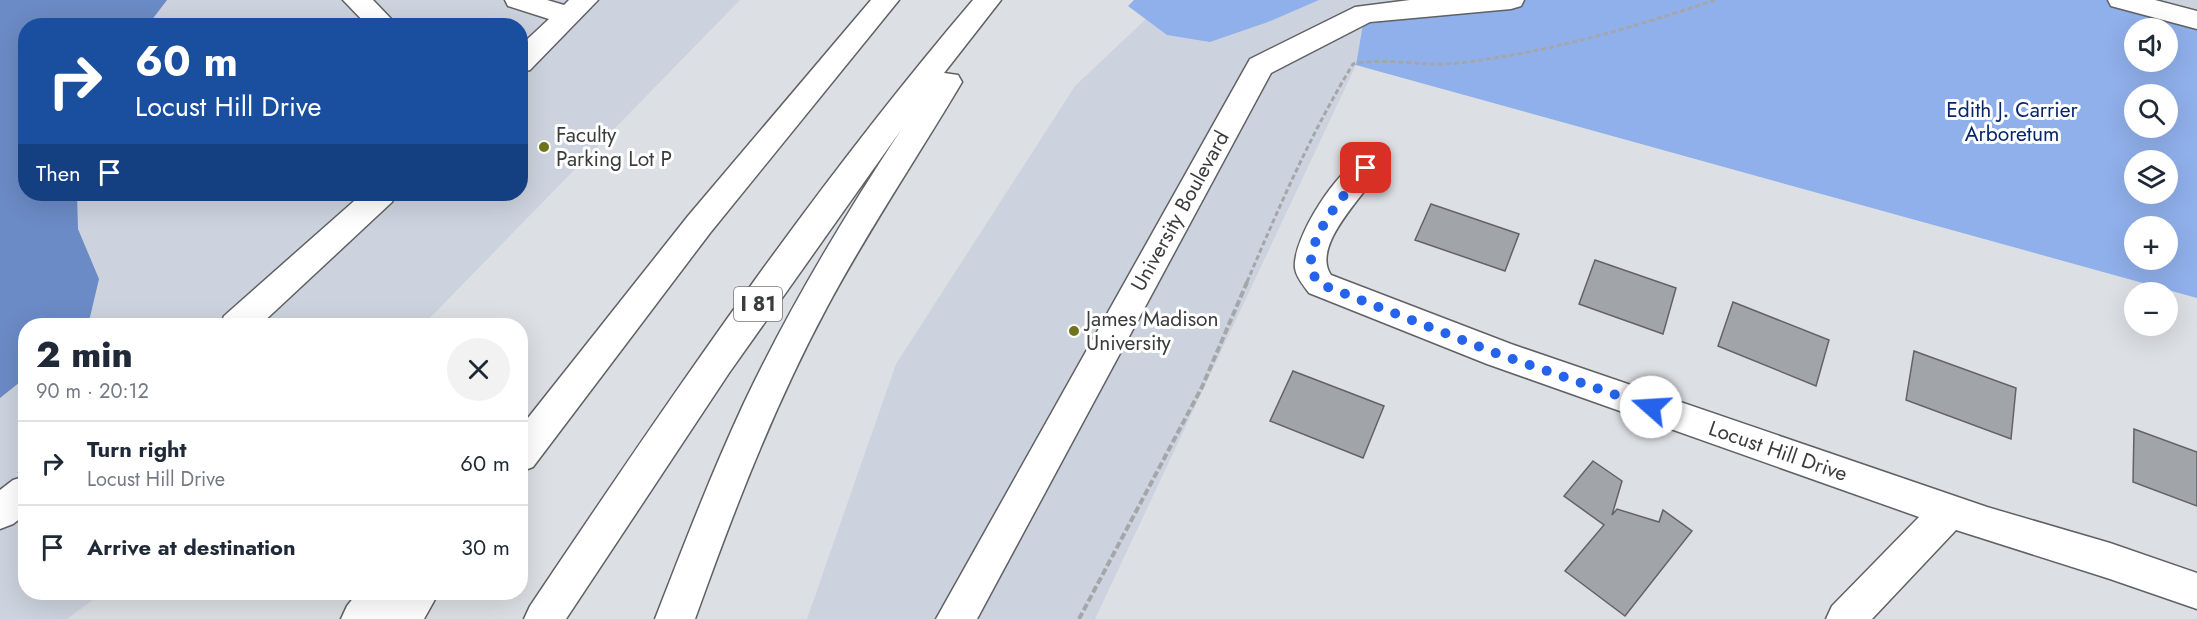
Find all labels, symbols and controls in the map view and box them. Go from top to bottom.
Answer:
map controls [2124,18,2178,336]
button: sound [2124,18,2178,72]
text: 60 m [135,31,238,92]
icon: right [36,42,114,120]
button: search [2124,84,2178,138]
text: Locust Hill Drive [135,87,321,126]
park label: Edith J. Carrier Arboretum [1946,95,2078,149]
place label: Faculty Parking Lot P [556,120,672,174]
street label: University Boulevard [1123,125,1237,297]
marker: Faculty Parking Lot P [537,140,551,154]
pin [1340,142,1391,193]
button: layers [2124,150,2178,204]
icon: arrive [1349,151,1382,184]
icon: arrive [93,156,126,189]
text: Then [36,157,81,189]
button: + [2124,216,2178,270]
button: − [2124,282,2178,336]
road number: I 81 [734,287,782,321]
place label: James Madison University [1083,304,1219,358]
marker: James Madison University [1067,324,1081,338]
text: 2 min [36,328,133,380]
button: close [447,338,510,401]
position arrow [1619,375,1683,439]
text: 90 m · 20:12 [36,377,149,406]
street label: Locust Hill Drive [1705,413,1852,489]
text: Turn right [87,433,187,465]
icon: right [36,447,69,480]
text: 60 m [460,447,510,479]
text: Locust Hill Drive [87,465,225,494]
icon: arrive [36,531,69,564]
text: Arrive at destination [87,531,296,563]
text: 30 m [461,531,510,563]

